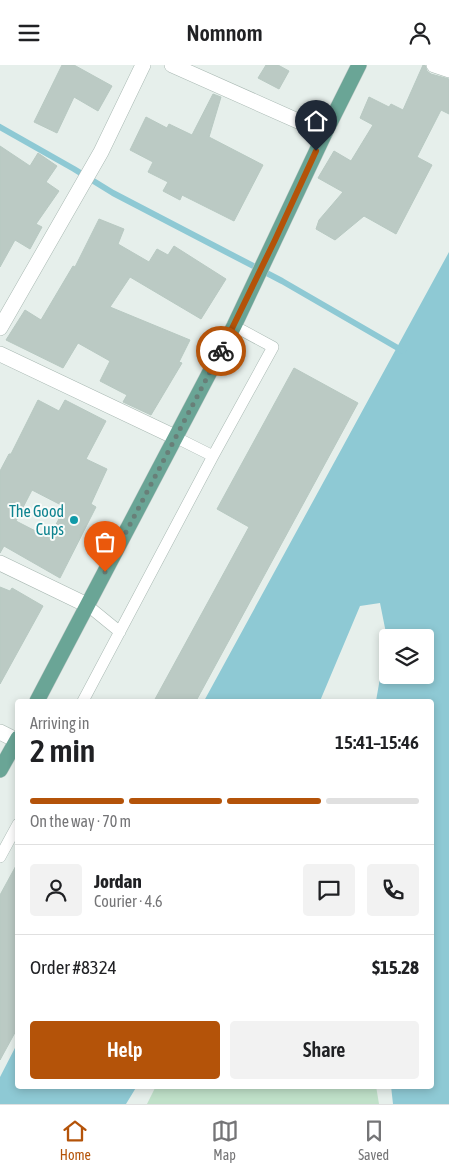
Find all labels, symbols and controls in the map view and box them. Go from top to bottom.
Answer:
icon: menu [15,19,43,47]
icon: person [406,19,434,47]
text: Nomnom [186,20,263,46]
pin [295,100,337,151]
icon: home [302,107,330,135]
courier [196,326,246,376]
icon: bike [207,337,235,365]
place label: The Good Cups [9,502,64,539]
marker: The Good Cups [68,514,80,526]
pin [84,521,126,572]
icon: bag [91,528,119,556]
map controls [379,629,434,684]
button: layers [379,629,434,684]
text: Arriving in [30,714,90,732]
text: 15:41–15:46 [335,731,419,753]
text: 2 min [30,732,95,769]
text: On the way · 70 m [30,812,131,830]
button: person [30,864,82,916]
button: chat [303,864,355,916]
button: phone [367,864,419,916]
text: Jordan [94,870,142,892]
text: Courier · 4.6 [94,892,163,910]
text: Order #8324 [30,956,117,978]
text: $15.28 [372,956,419,978]
button: Help [30,1021,220,1079]
button: Share [230,1021,419,1079]
tab: Home [60,1117,91,1163]
tab: Map [211,1117,239,1163]
tab: Saved [358,1117,389,1163]

